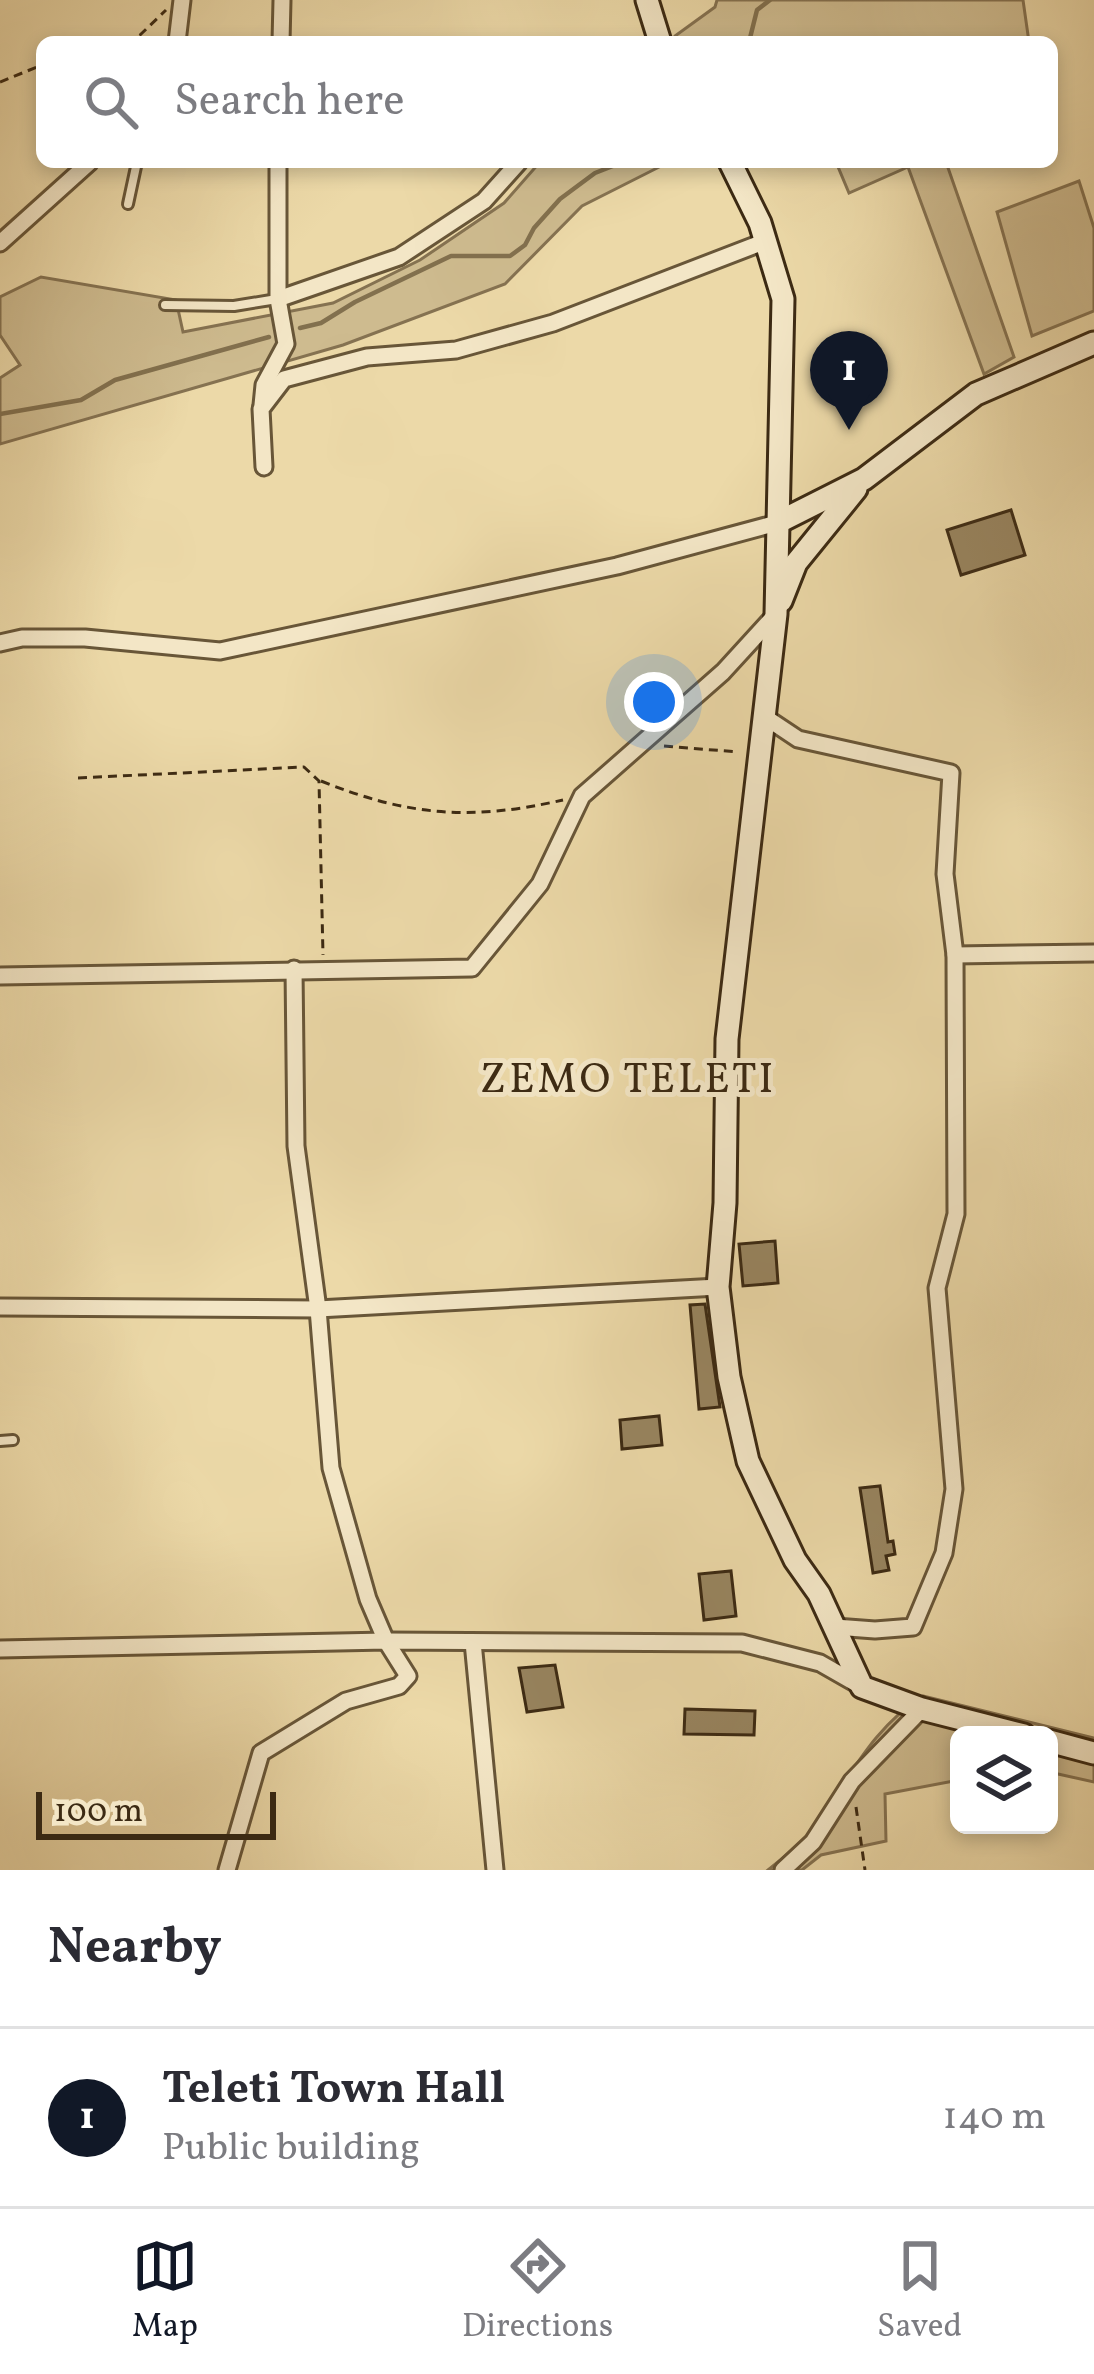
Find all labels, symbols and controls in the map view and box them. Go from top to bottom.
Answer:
search box [36,36,1058,168]
icon: search [78,69,144,135]
text: Search here [174,71,405,134]
pin: 1 [810,331,888,430]
your location [624,672,684,732]
district label: ZEMO TELETI [480,1052,776,1111]
map controls [950,1726,1058,1834]
button: layers [950,1726,1058,1834]
scale bar [36,1786,276,1839]
text: 100 m [54,1790,143,1836]
text: Nearby [48,1913,222,1984]
text: Teleti Town Hall [162,2059,505,2122]
text: 1 [79,2091,95,2145]
text: 140 m [943,2091,1046,2145]
text: Public building [162,2122,420,2176]
tab: Map [132,2233,198,2351]
tab: Directions [462,2233,613,2351]
tab: Saved [877,2233,962,2351]

